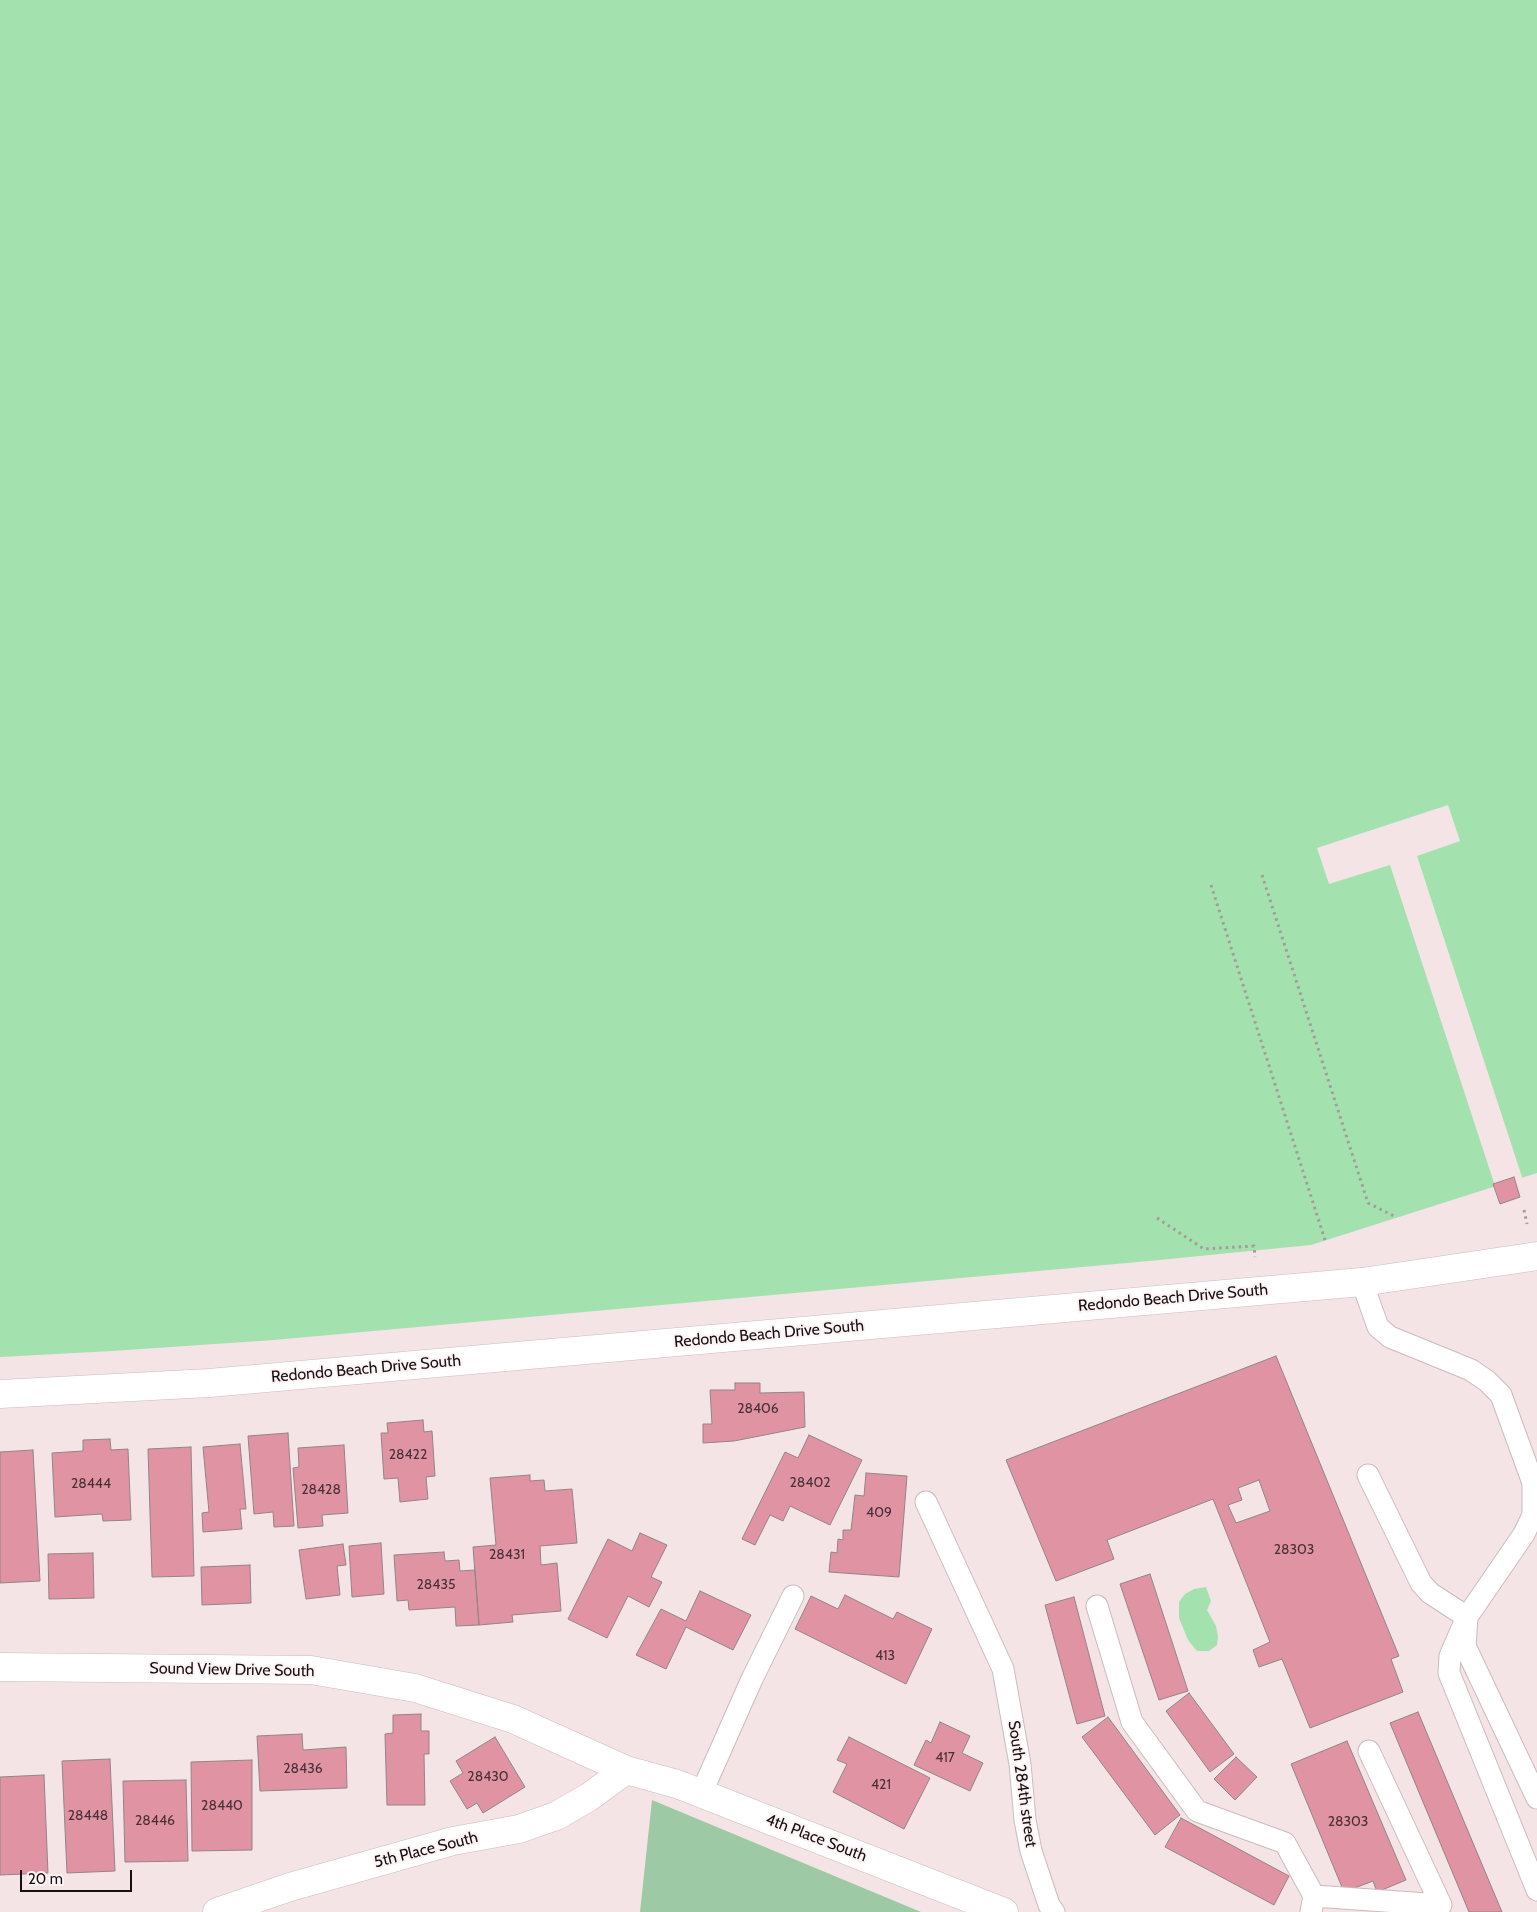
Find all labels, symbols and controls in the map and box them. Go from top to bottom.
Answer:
street label: Redondo Beach Drive South [1077,1280,1269,1316]
street label: Redondo Beach Drive South [673,1316,865,1352]
street label: Redondo Beach Drive South [270,1351,462,1387]
house number: 28406 [737,1401,779,1417]
house number: 28422 [389,1447,427,1463]
house number: 28402 [789,1475,831,1491]
house number: 28444 [71,1476,111,1492]
house number: 28428 [301,1482,341,1498]
house number: 409 [866,1505,892,1521]
house number: 28303 [1274,1542,1314,1558]
house number: 28431 [489,1547,525,1563]
house number: 28435 [416,1577,456,1593]
house number: 413 [875,1648,895,1664]
street label: Sound View Drive South [149,1659,315,1681]
street label: South 284th street [1004,1719,1040,1849]
house number: 417 [935,1750,955,1766]
house number: 28436 [283,1761,323,1777]
house number: 28430 [467,1769,509,1785]
house number: 421 [871,1777,891,1793]
house number: 28440 [201,1798,243,1814]
house number: 28448 [68,1808,108,1824]
street label: 4th Place South [763,1810,869,1866]
house number: 28446 [135,1813,175,1829]
house number: 28303 [1328,1814,1368,1830]
street label: 5th Place South [372,1828,480,1872]
scale bar [22,1860,135,1892]
text: 20 m [28,1870,63,1888]

